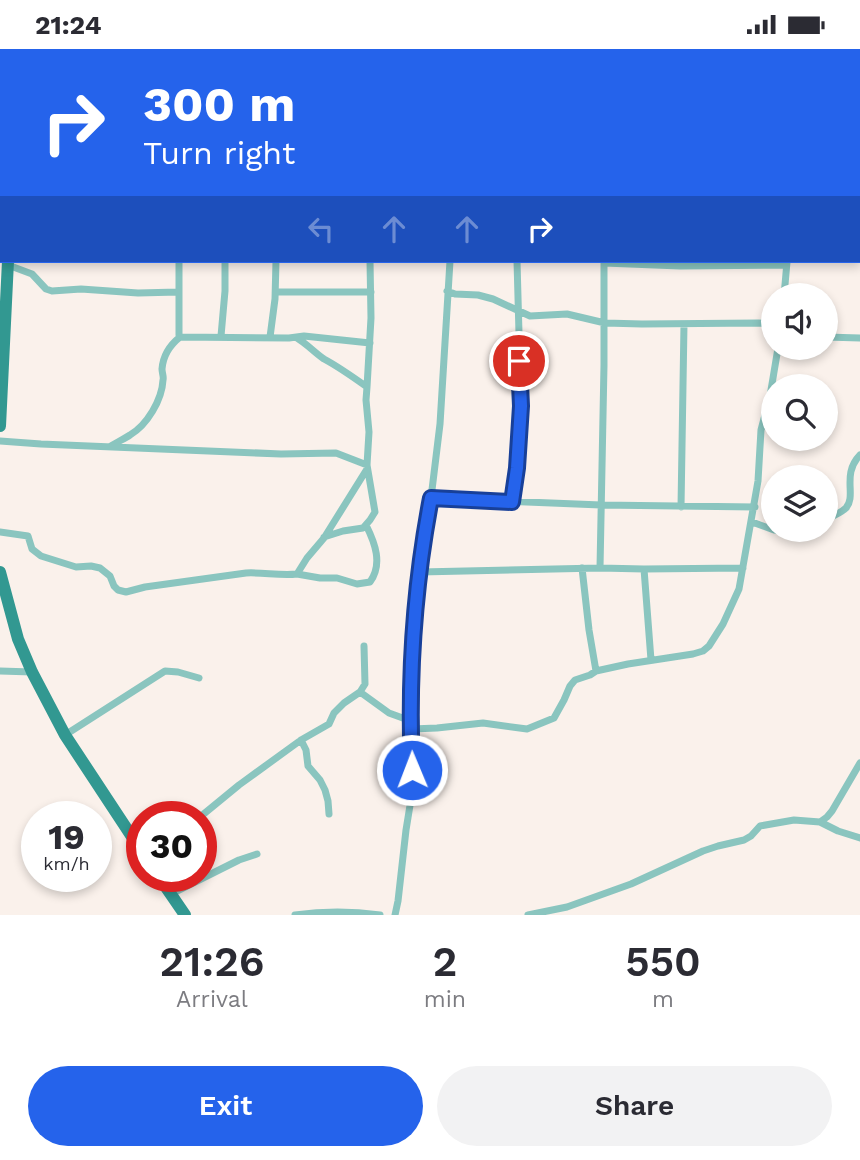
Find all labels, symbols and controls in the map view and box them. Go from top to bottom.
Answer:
text: 21:24 [35,10,102,40]
text: 300 m [143,75,295,133]
icon: right [28,77,119,168]
text: Turn right [143,134,295,172]
icon: left [302,210,340,248]
icon: ahead [375,210,413,248]
icon: ahead [448,210,486,248]
icon: right [521,210,559,248]
map controls [761,283,838,542]
button: sound [761,283,838,360]
pin [489,331,549,391]
icon: arrive [500,342,538,380]
button: search [761,374,838,451]
button: layers [761,465,838,542]
position arrow [375,733,449,807]
speed limit sign: 30 [126,801,217,892]
text: 19 [48,816,85,858]
text: km/h [43,853,90,874]
text: 21:26 [159,937,265,986]
text: 2 [433,937,457,986]
text: 550 [625,937,701,986]
text: Arrival [176,986,248,1013]
text: min [424,986,466,1013]
text: m [652,986,674,1013]
button: Exit [28,1066,423,1146]
button: Share [437,1066,832,1146]

